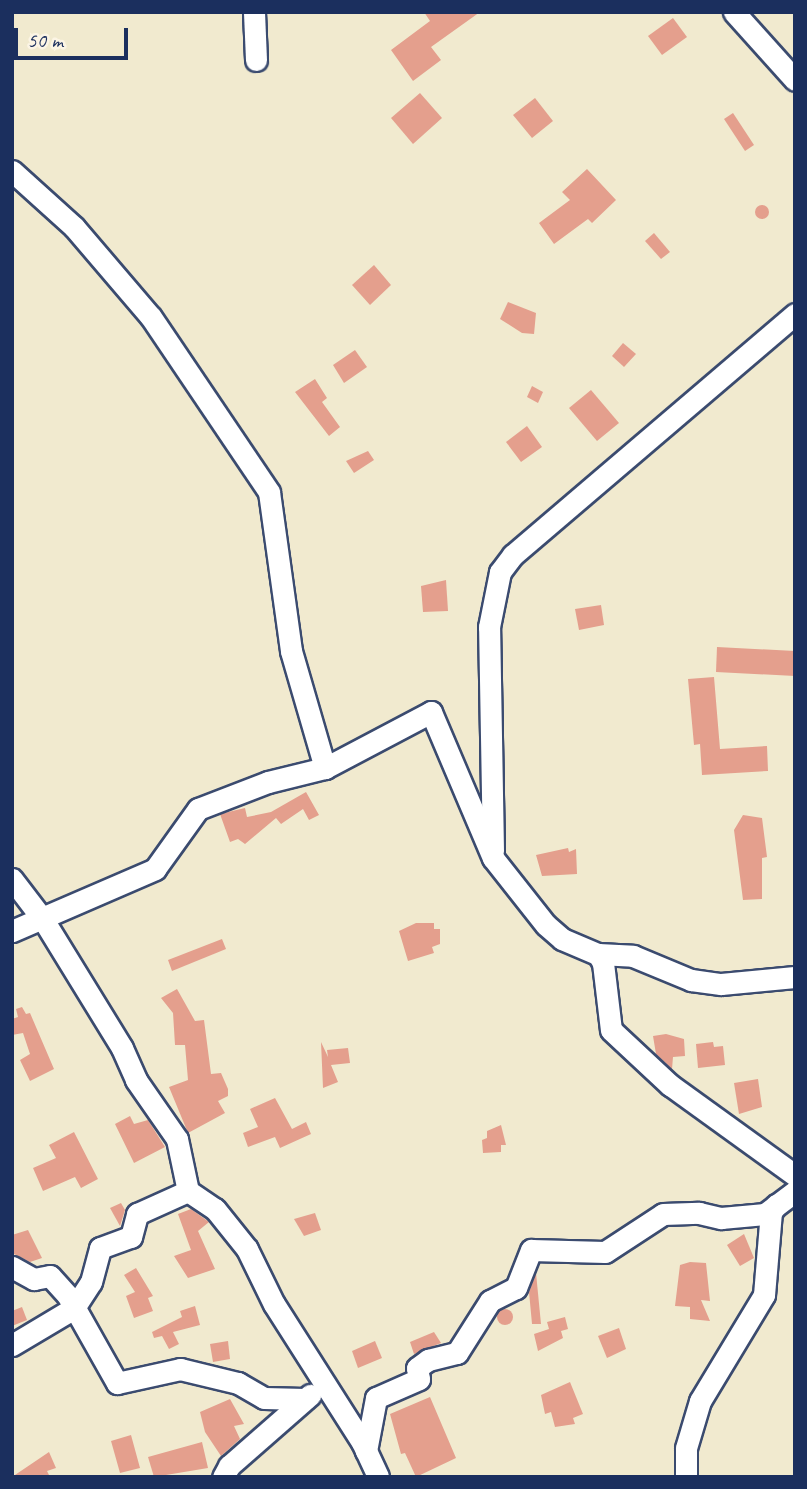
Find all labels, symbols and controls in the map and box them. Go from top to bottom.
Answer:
scale bar [18,14,131,58]
text: 50 m [27,27,63,53]

